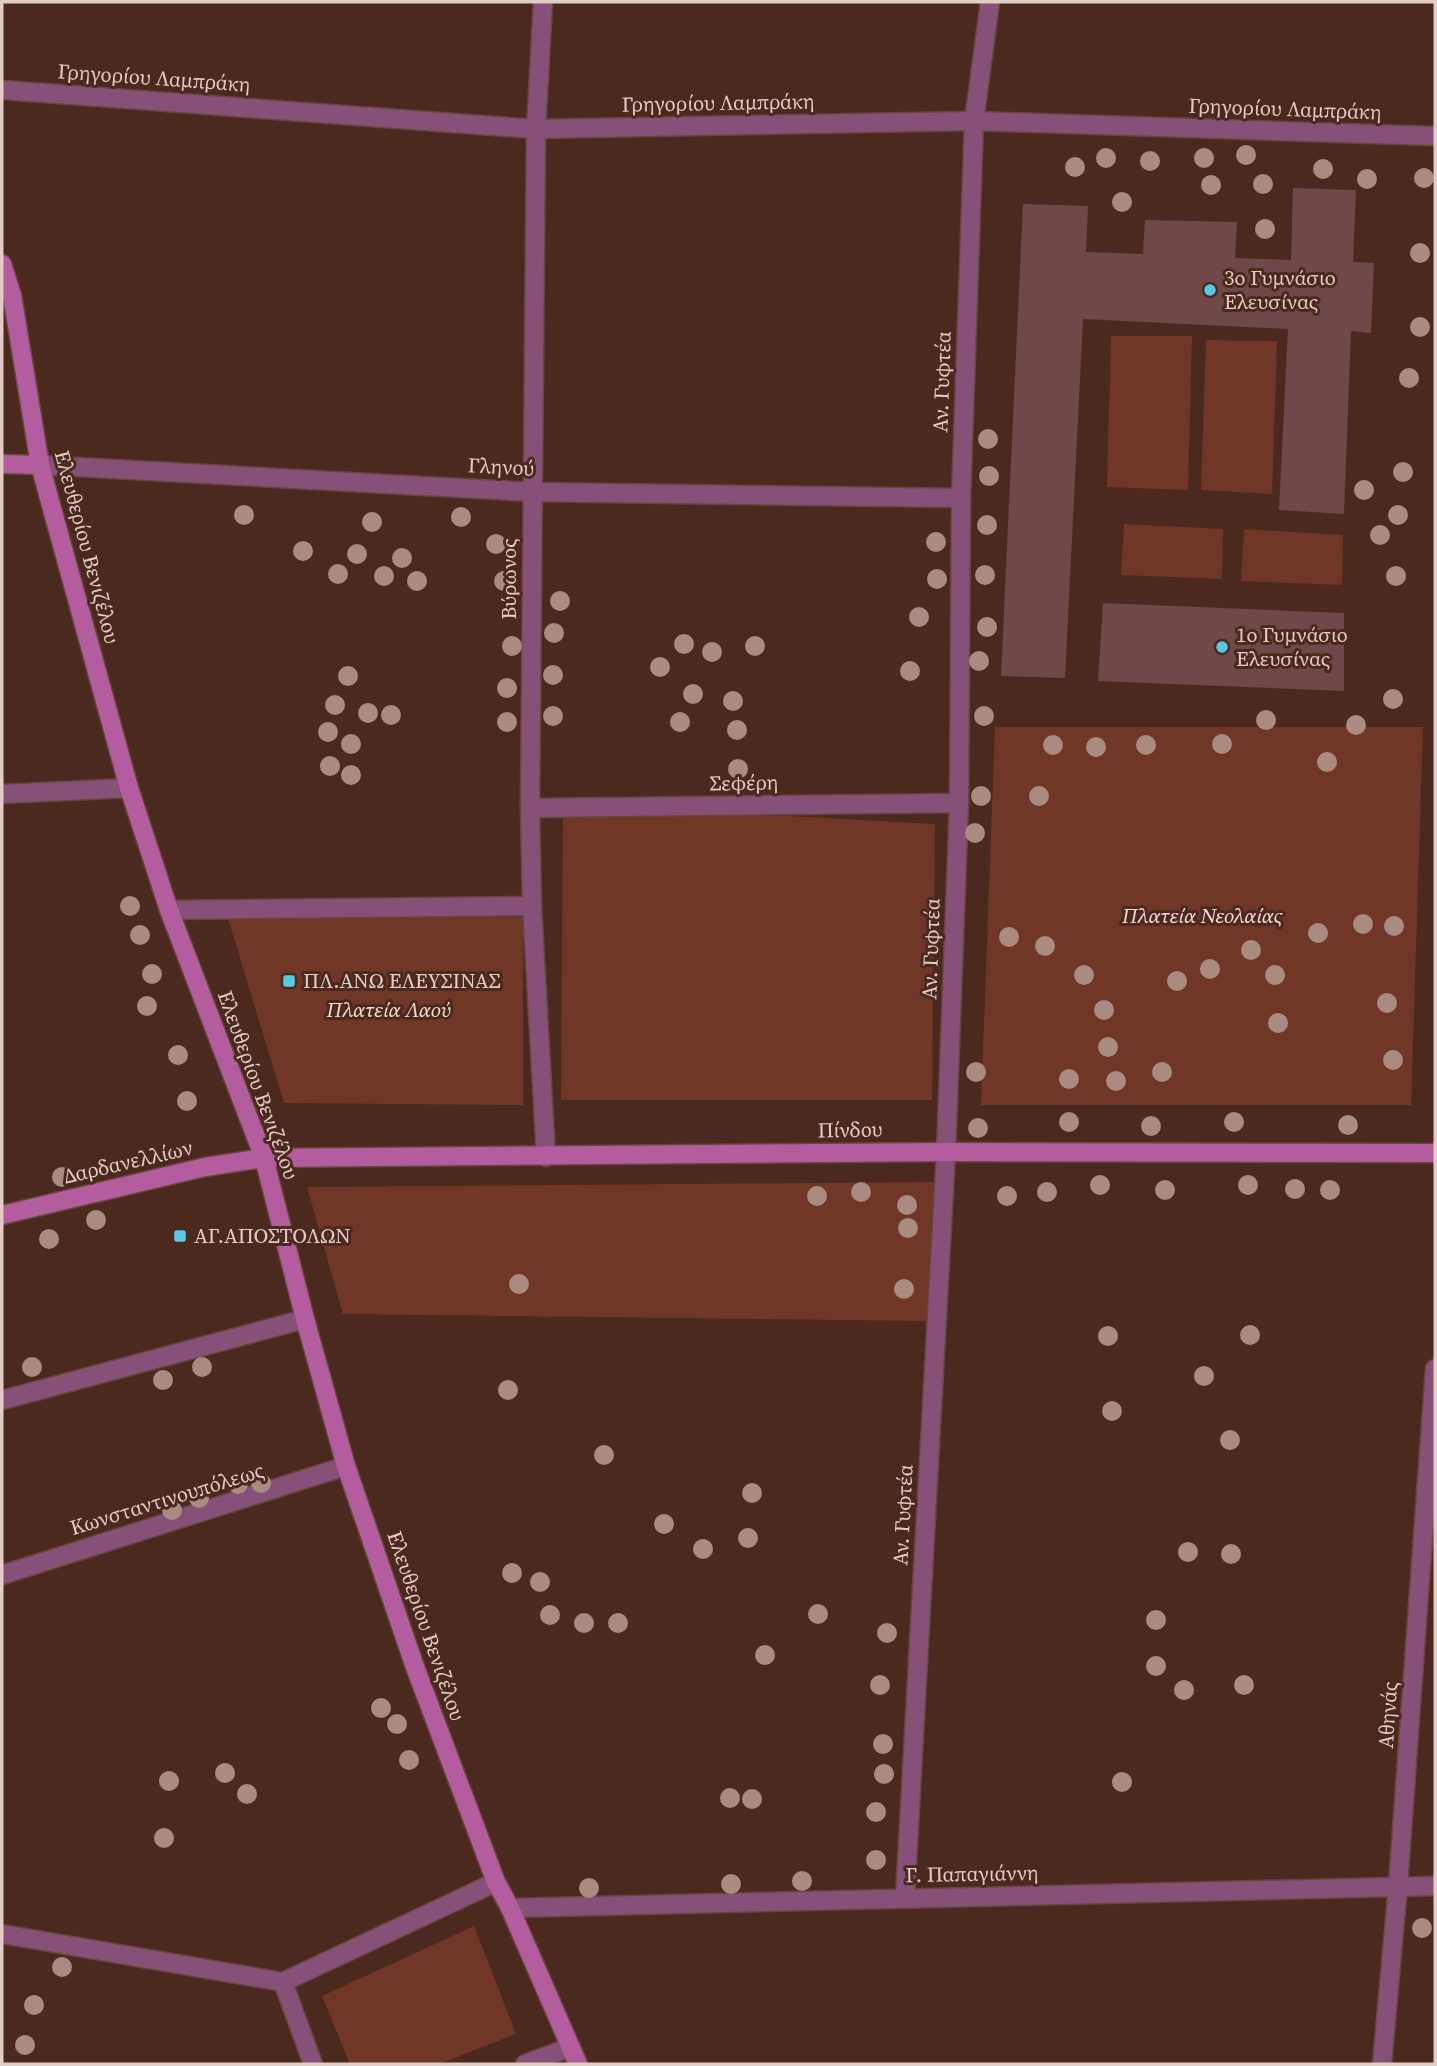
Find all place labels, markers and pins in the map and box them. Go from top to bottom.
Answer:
place label: 3ο Γυμνάσιο Ελευσίνας [1224,263,1336,316]
marker: 3ο Γυμνάσιο Ελευσίνας [1202,282,1218,298]
place label: 1ο Γυμνάσιο Ελευσίνας [1236,620,1348,673]
marker: 1ο Γυμνάσιο Ελευσίνας [1214,639,1230,655]
place label: ΠΛ.ΑΝΩ ΕΛΕΥΣΙΝΑΣ [303,966,501,995]
marker: ΠΛ.ΑΝΩ ΕΛΕΥΣΙΝΑΣ [281,973,297,989]
place label: ΑΓ.ΑΠΟΣΤΟΛΩΝ [194,1221,351,1250]
marker: ΑΓ.ΑΠΟΣΤΟΛΩΝ [172,1228,188,1244]

